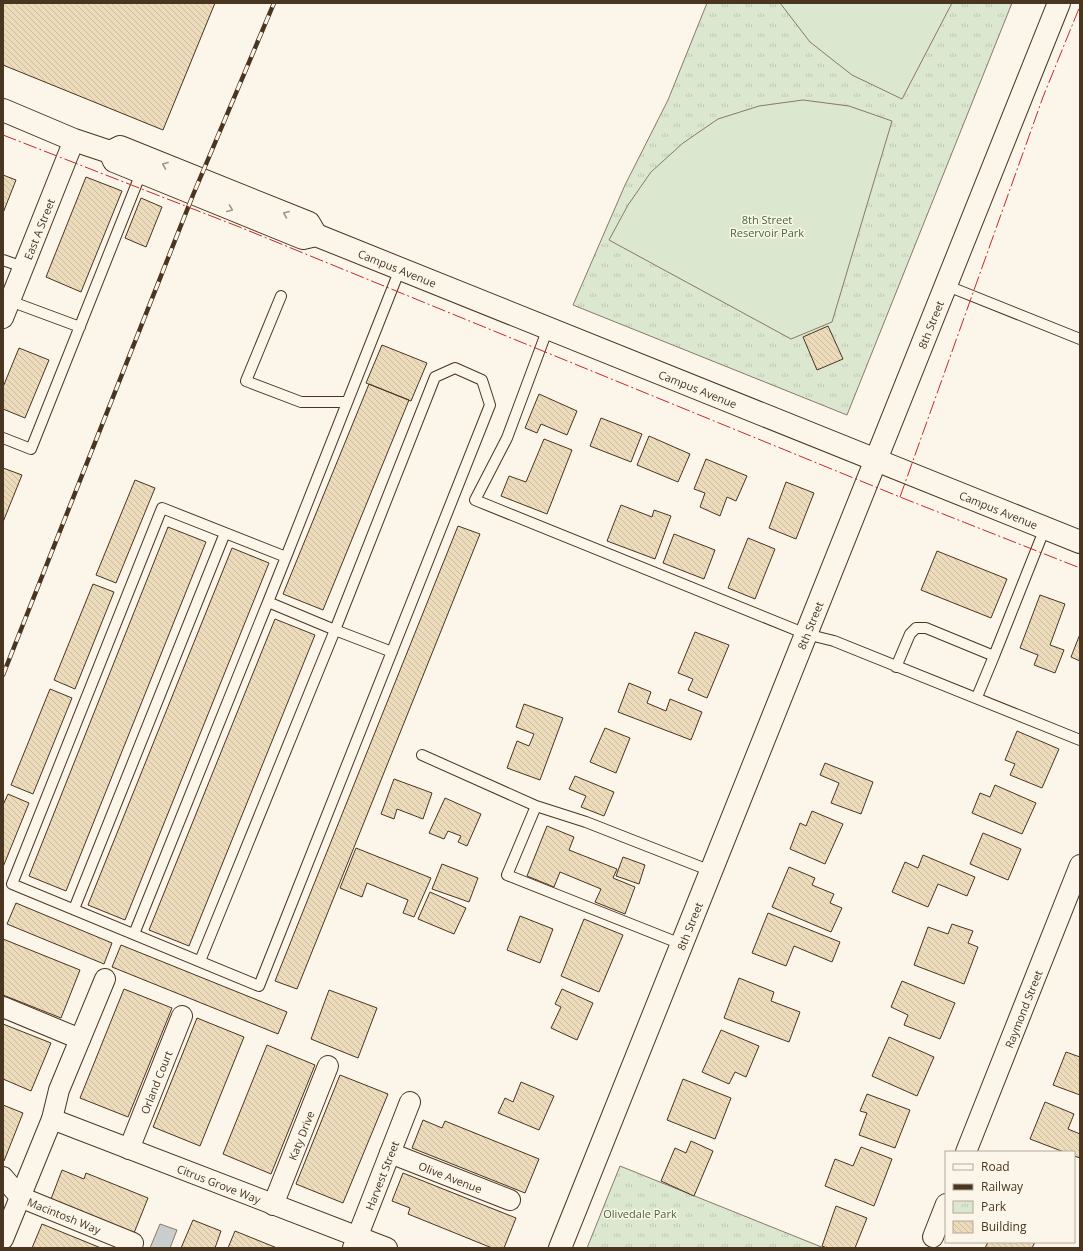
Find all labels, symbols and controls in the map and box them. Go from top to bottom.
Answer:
one-way arrow [162,162,169,170]
street label: East A Street [20,196,58,262]
one-way arrow [225,204,233,212]
one-way arrow [282,210,289,218]
park label: 8th Street Reservoir Park [730,212,804,240]
street label: Campus Avenue [356,245,439,290]
street label: 8th Street [914,298,947,351]
street label: Campus Avenue [657,366,739,411]
street label: Campus Avenue [957,487,1040,532]
street label: 8th Street [793,599,826,651]
street label: 8th Street [673,900,705,952]
street label: Raymond Street [1001,968,1045,1050]
street label: Orland Court [136,1048,175,1116]
street label: Katy Drive [284,1108,317,1162]
street label: Harvest Street [361,1138,402,1212]
legend [945,1151,1075,1243]
street label: Olive Avenue [417,1158,484,1196]
text: Road [981,1158,1010,1175]
street label: Citrus Grove Way [175,1160,263,1206]
text: Railway [981,1178,1024,1195]
street label: Macintosh Way [25,1193,104,1237]
text: Park [981,1198,1007,1215]
park label: Olivedale Park [603,1206,677,1221]
text: Building [981,1218,1027,1235]

